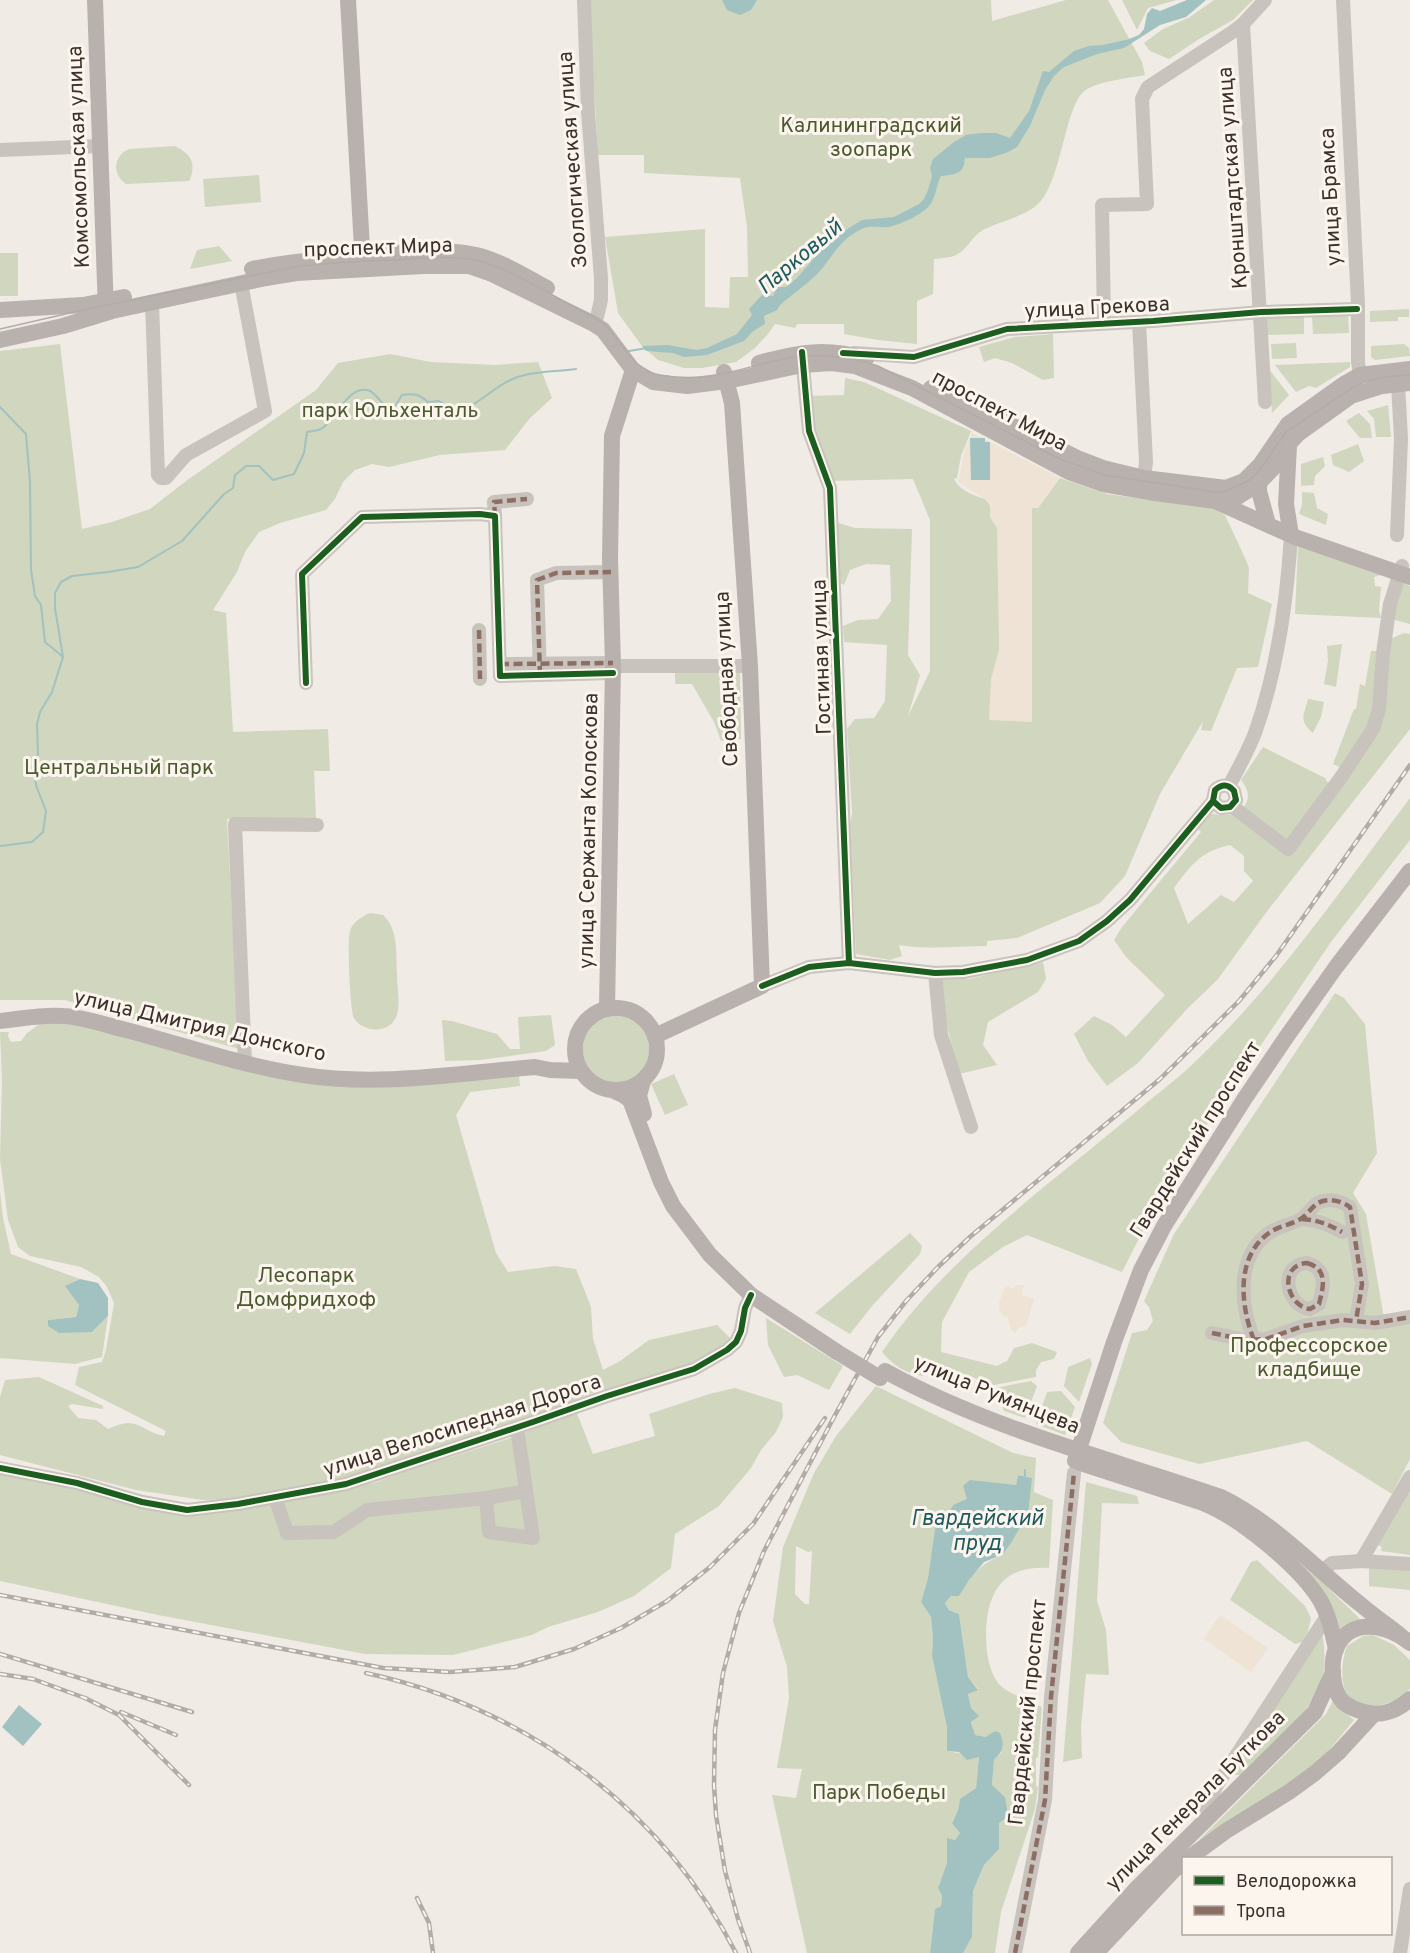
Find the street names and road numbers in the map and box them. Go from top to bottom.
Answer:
street label: Комсомольская улица [62,45,97,269]
street label: Зоологическая улица [552,50,595,269]
street label: Кронштадтская улица [1212,66,1255,290]
street label: улица Брамса [1314,127,1349,267]
street label: проспект Мира [303,232,453,265]
street label: улица Грекова [1024,291,1170,326]
street label: проспект Мира [927,364,1072,458]
street label: Гостиная улица [806,579,839,735]
street label: Свободная улица [709,590,746,767]
street label: улица Сержанта Колоскова [574,693,605,969]
street label: улица Дмитрия Донского [71,984,328,1069]
street label: Гвардейский проспект [1125,1036,1268,1243]
street label: улица Румянцева [910,1350,1083,1441]
street label: улица Велосипедная Дорога [320,1369,605,1484]
street label: Гвардейский проспект [1003,1598,1054,1827]
street label: улица Генерала Буткова [1100,1705,1292,1897]

